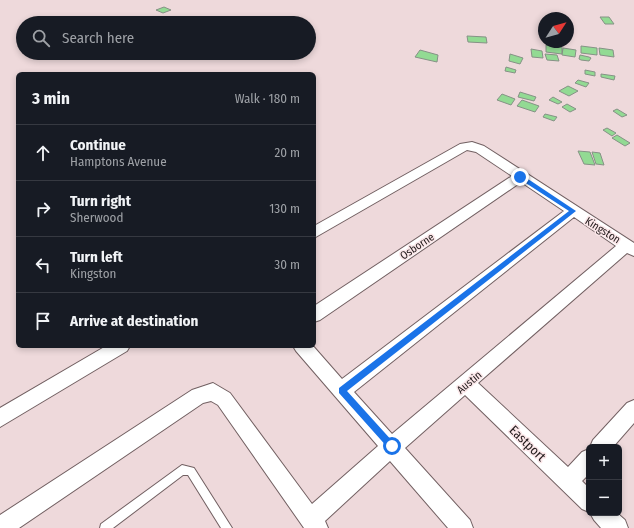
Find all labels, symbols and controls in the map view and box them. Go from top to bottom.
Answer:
north arrow [538,12,574,48]
search box [16,16,316,60]
icon: search [30,27,52,49]
text: Search here [62,29,134,47]
text: 3 min [32,88,70,109]
text: Walk · 180 m [235,91,300,106]
text: Continue [70,136,126,154]
icon: ahead [32,142,54,164]
text: 20 m [274,145,300,160]
text: Hamptons Avenue [70,154,167,169]
route end [511,168,529,186]
text: Turn right [70,192,131,210]
icon: right [32,198,54,220]
text: 130 m [269,201,300,216]
text: Sherwood [70,210,123,225]
street label: Kingston [583,215,623,246]
street label: Osborne [398,230,437,263]
text: Turn left [70,248,123,266]
icon: left [32,254,54,276]
text: 30 m [274,257,300,272]
text: Kingston [70,266,116,281]
icon: arrive [32,310,54,332]
text: Arrive at destination [70,312,198,330]
street label: Austin [454,368,484,396]
street label: Eastport [506,422,549,465]
route start [383,437,401,455]
map controls [586,444,622,516]
button: + [586,444,622,480]
button: − [586,480,622,516]

